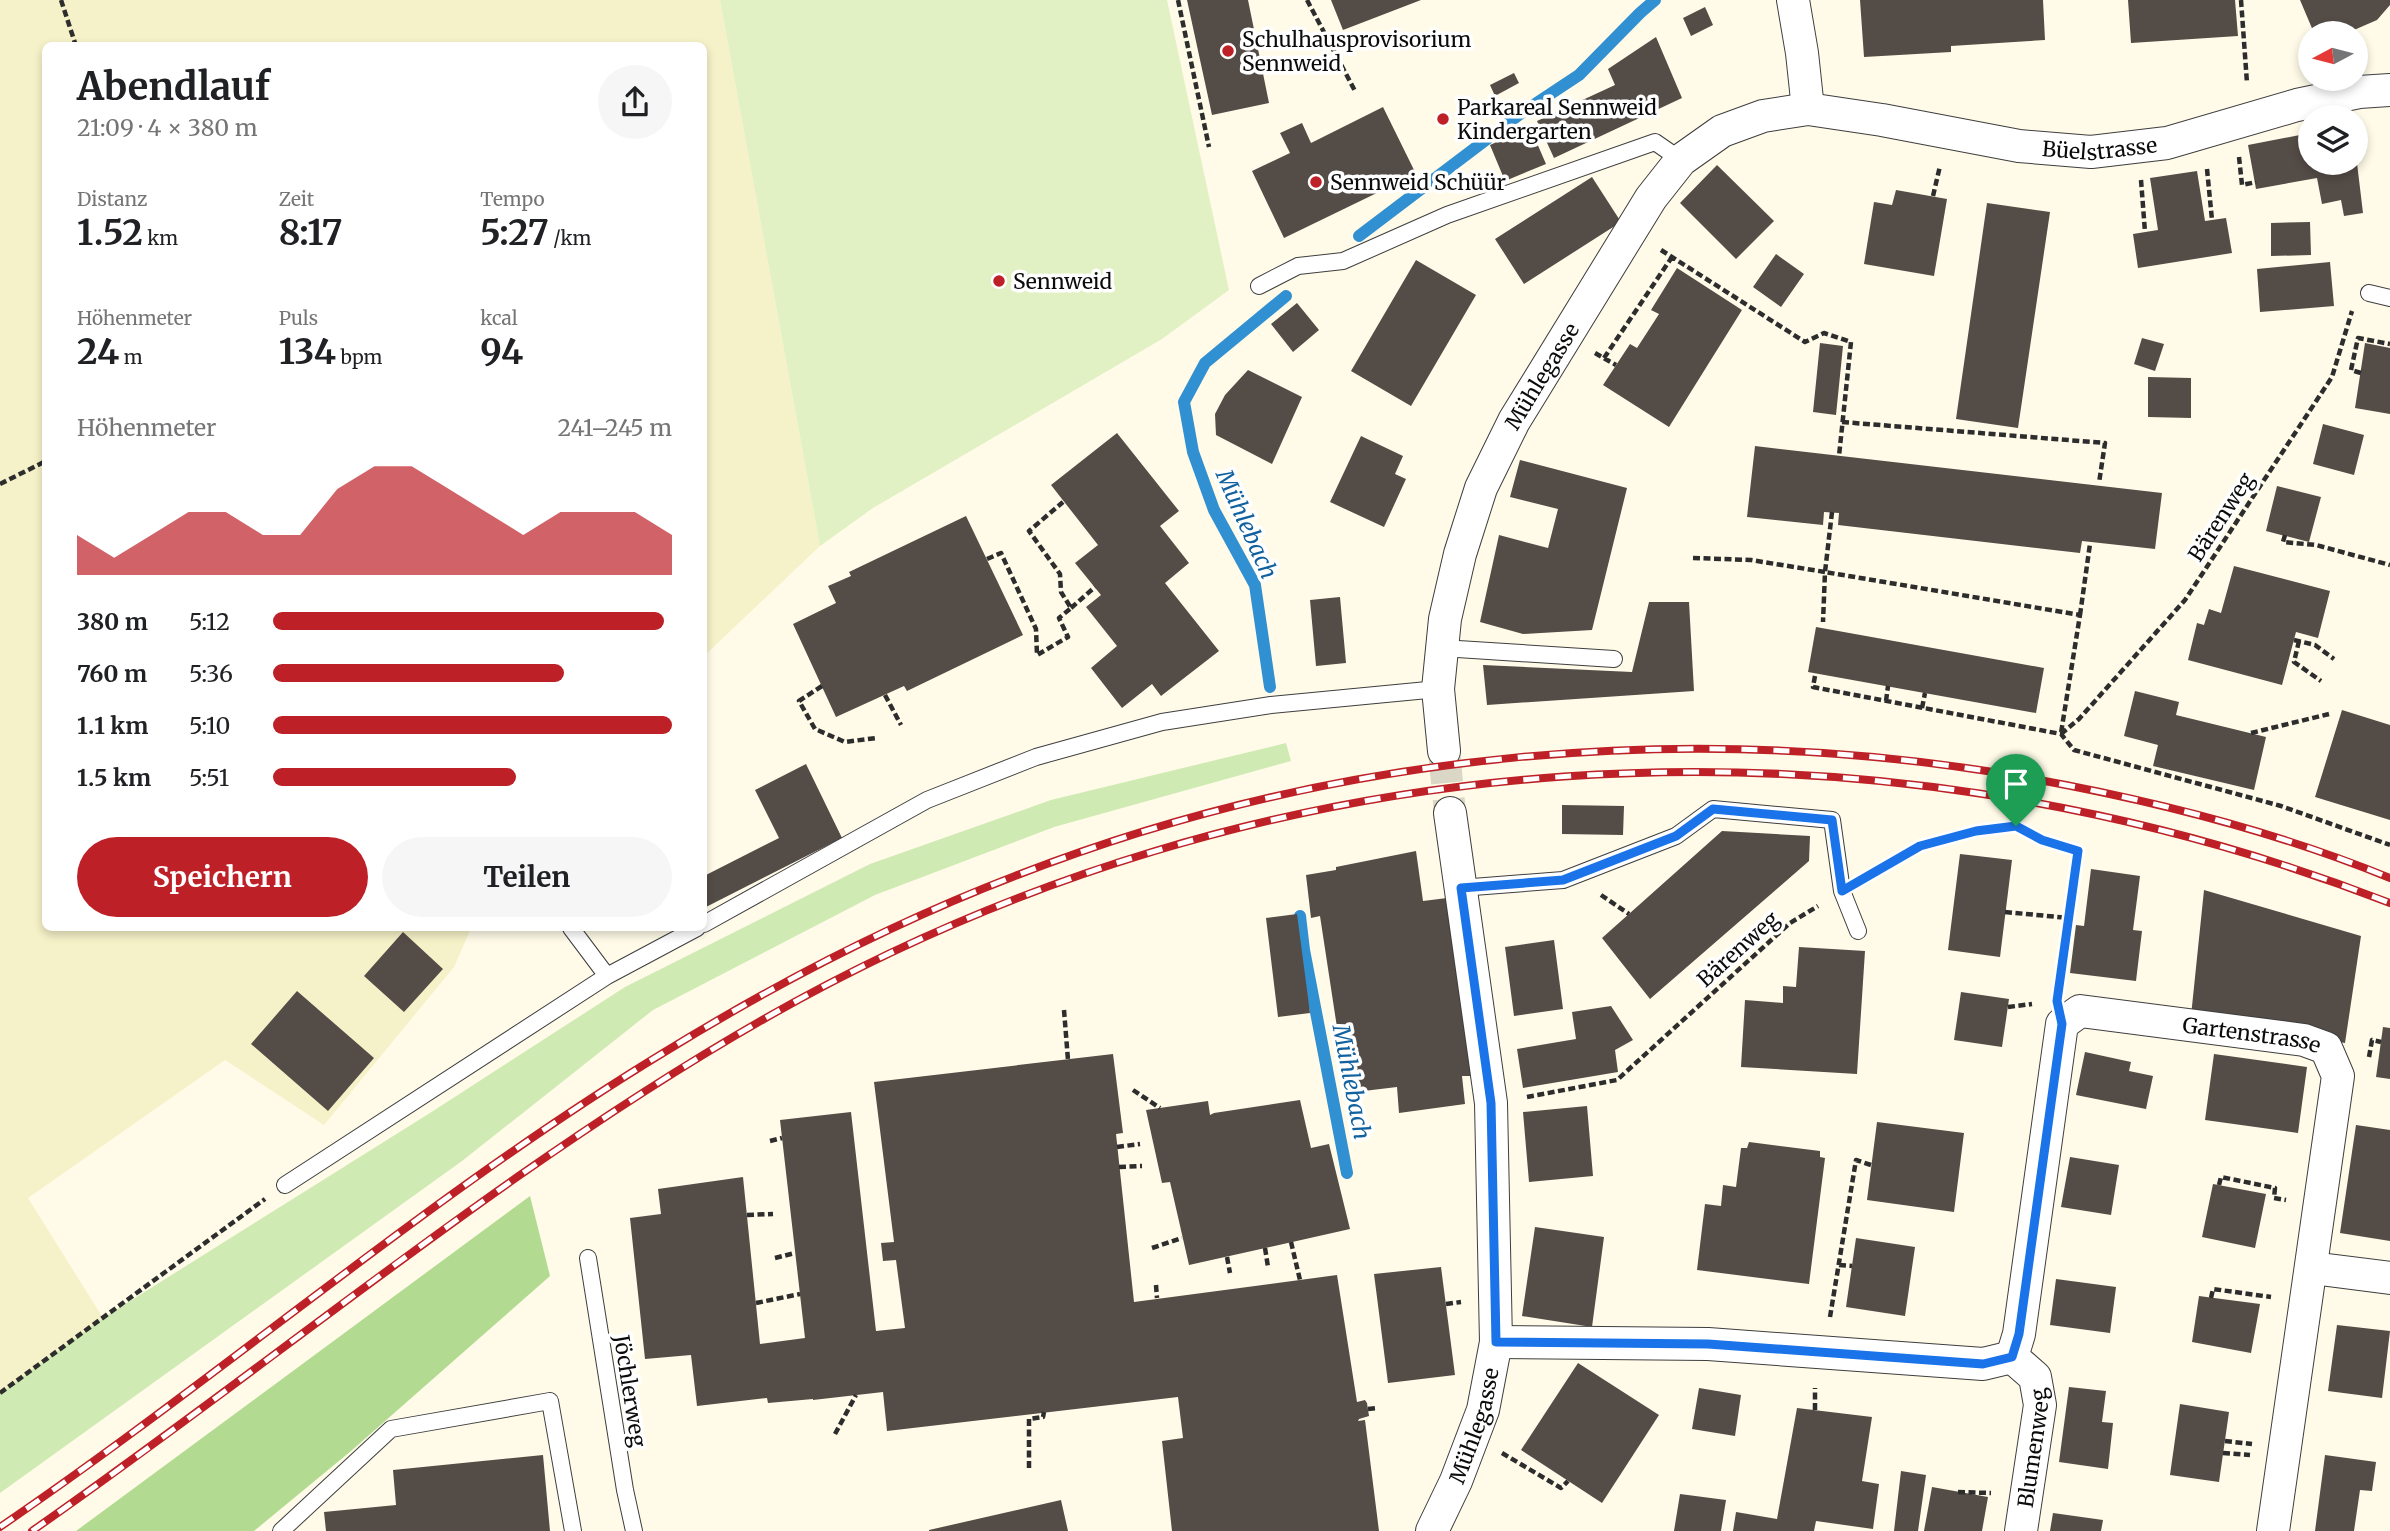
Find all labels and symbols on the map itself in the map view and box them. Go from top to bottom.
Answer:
north arrow [2298,21,2368,91]
place label: Schulhausprovisorium Sennweid [1242,26,1471,77]
marker: Schulhausprovisorium Sennweid [1220,43,1236,59]
place label: Parkareal Sennweid Kindergarten [1457,94,1657,145]
marker: Parkareal Sennweid Kindergarten [1435,111,1451,127]
street label: Büelstrasse [2041,131,2159,166]
place label: Sennweid Schüür [1330,169,1506,196]
marker: Sennweid Schüür [1308,174,1324,190]
place label: Sennweid [1013,268,1112,295]
marker: Sennweid [991,273,1007,289]
street label: Mühlegasse [1499,318,1585,434]
water label: Mühlebach [1210,464,1284,583]
street label: Bärenweg [2182,467,2260,567]
pin [1986,754,2046,826]
street label: Bärenweg [1692,905,1785,993]
street label: Gartenstrasse [2181,1011,2325,1059]
water label: Mühlebach [1326,1021,1377,1142]
street label: Jöchlerweg [608,1332,652,1449]
street label: Mühlegasse [1443,1365,1504,1487]
street label: Blumenweg [2011,1386,2054,1509]

